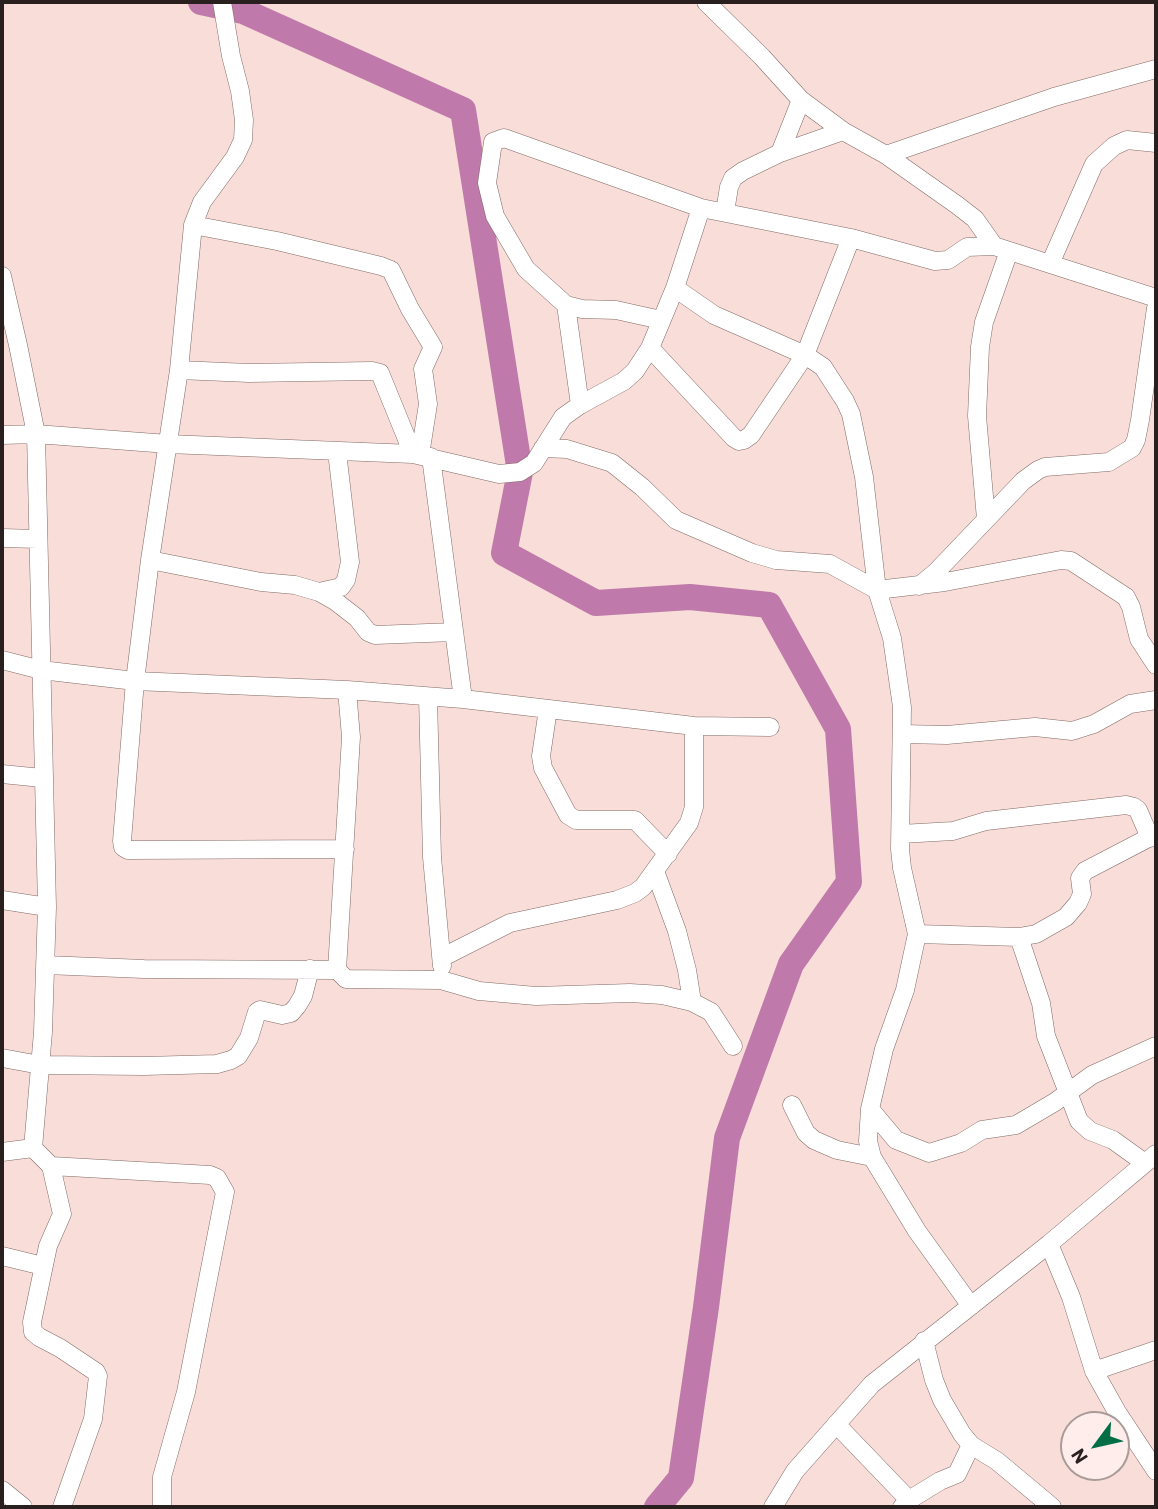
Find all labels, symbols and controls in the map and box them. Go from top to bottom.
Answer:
north arrow [1060,1411,1130,1481]
text: N [1066,1445,1092,1468]

